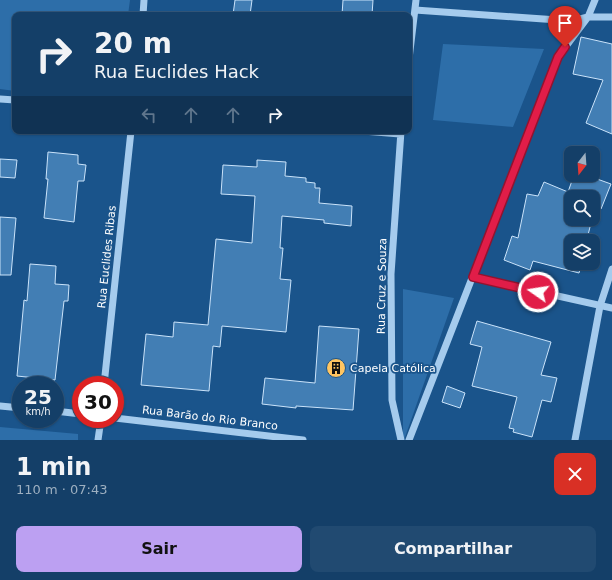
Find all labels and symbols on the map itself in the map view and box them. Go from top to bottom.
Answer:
pin [548,6,582,47]
north arrow [564,146,600,182]
street label: Rua Euclides Ribas [95,205,119,309]
street label: Rua Cruz e Souza [375,238,389,334]
position arrow [517,271,559,313]
building icon: Capela Católica [325,357,347,379]
place label: Capela Católica [350,362,436,375]
speed limit sign: 30 [72,376,124,428]
street label: Rua Barão do Rio Branco [141,403,279,433]

